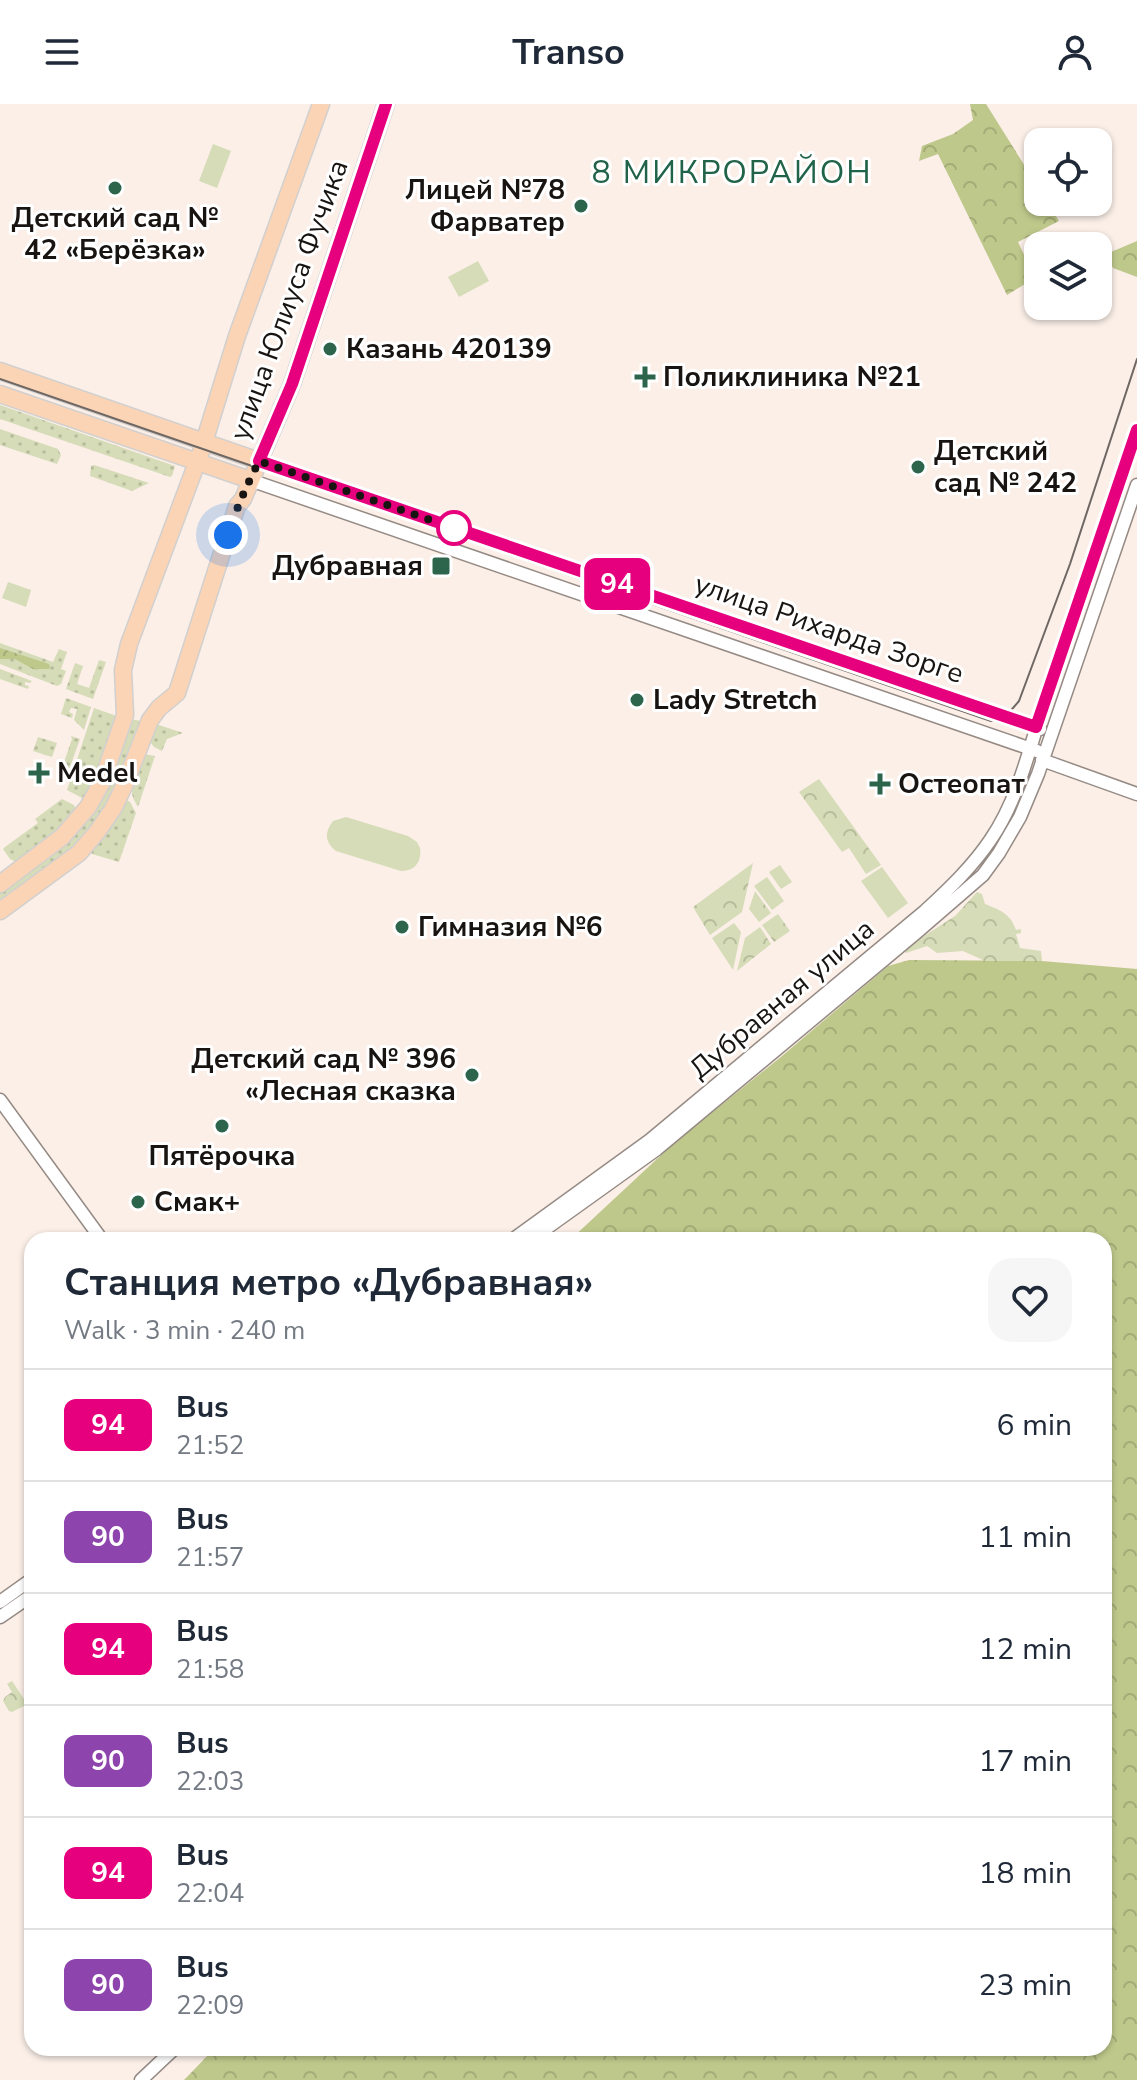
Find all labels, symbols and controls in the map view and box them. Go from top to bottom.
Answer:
text: Transo [512,28,625,77]
icon: menu [40,30,84,74]
icon: person [1053,30,1097,74]
map controls [1024,128,1112,320]
button: locate [1024,128,1112,216]
district label: 8 МИКРОРАЙОН [591,151,873,194]
street label: улица Юлиуса Фучика [221,155,357,445]
place label: Лицей №78 Фарватер [405,171,565,241]
marker: Детский сад № 42 «Берёзка» [106,179,124,197]
marker: Лицей №78 Фарватер [572,197,590,215]
place label: Детский сад № 42 «Берёзка» [12,199,218,269]
button: layers [1024,232,1112,320]
place label: Казань 420139 [346,330,552,368]
marker: Казань 420139 [321,340,339,358]
place label: Поликлиника №21 [663,358,921,396]
marker: Поликлиника №21 [634,366,656,388]
place label: Детский сад № 242 [934,432,1077,502]
marker: Детский сад № 242 [909,458,927,476]
unlabelled marker [437,511,471,545]
your location [208,515,248,555]
place label: Дубравная [272,547,423,585]
marker: Дубравная [430,555,452,577]
line badge: 94 [581,558,653,610]
text: 94 [600,565,634,603]
street label: улица Рихарда Зорге [689,565,969,693]
place label: Lady Stretch [653,681,818,719]
marker: Lady Stretch [628,691,646,709]
place label: Medel [57,754,137,792]
marker: Medel [28,762,50,784]
place label: Остеопат [898,765,1025,803]
marker: Остеопат [869,773,891,795]
place label: Гимназия №6 [418,908,603,946]
street label: Дубравная улица [681,910,883,1088]
marker: Гимназия №6 [393,918,411,936]
place label: Детский сад № 396 «Лесная сказка [191,1040,456,1110]
marker: Детский сад № 396 «Лесная сказка [463,1066,481,1084]
marker: Пятёрочка [213,1117,231,1135]
place label: Пятёрочка [148,1137,296,1175]
place label: Смак+ [154,1183,240,1221]
marker: Смак+ [129,1193,147,1211]
text: Станция метро «Дубравная» [64,1257,594,1308]
button: heart [988,1258,1072,1342]
text: Walk · 3 min · 240 m [64,1313,305,1348]
text: Bus [176,1387,229,1428]
text: 6 min [997,1405,1072,1446]
text: 94 [91,1406,125,1444]
text: 21:52 [176,1428,244,1463]
text: Bus [176,1499,229,1540]
text: 11 min [979,1517,1072,1558]
text: 90 [91,1518,125,1556]
text: 21:57 [176,1540,244,1575]
text: Bus [176,1611,229,1652]
text: 12 min [979,1629,1072,1670]
text: 94 [91,1630,125,1668]
text: 21:58 [176,1652,244,1687]
text: Bus [176,1723,229,1764]
text: 17 min [979,1741,1072,1782]
text: 90 [91,1742,125,1780]
text: 22:03 [176,1764,244,1799]
text: Bus [176,1835,229,1876]
text: 18 min [979,1853,1072,1894]
text: 94 [91,1854,125,1892]
text: 22:04 [176,1876,244,1911]
text: Bus [176,1947,229,1988]
text: 23 min [979,1965,1072,2006]
text: 90 [91,1966,125,2004]
text: 22:09 [176,1988,244,2023]

